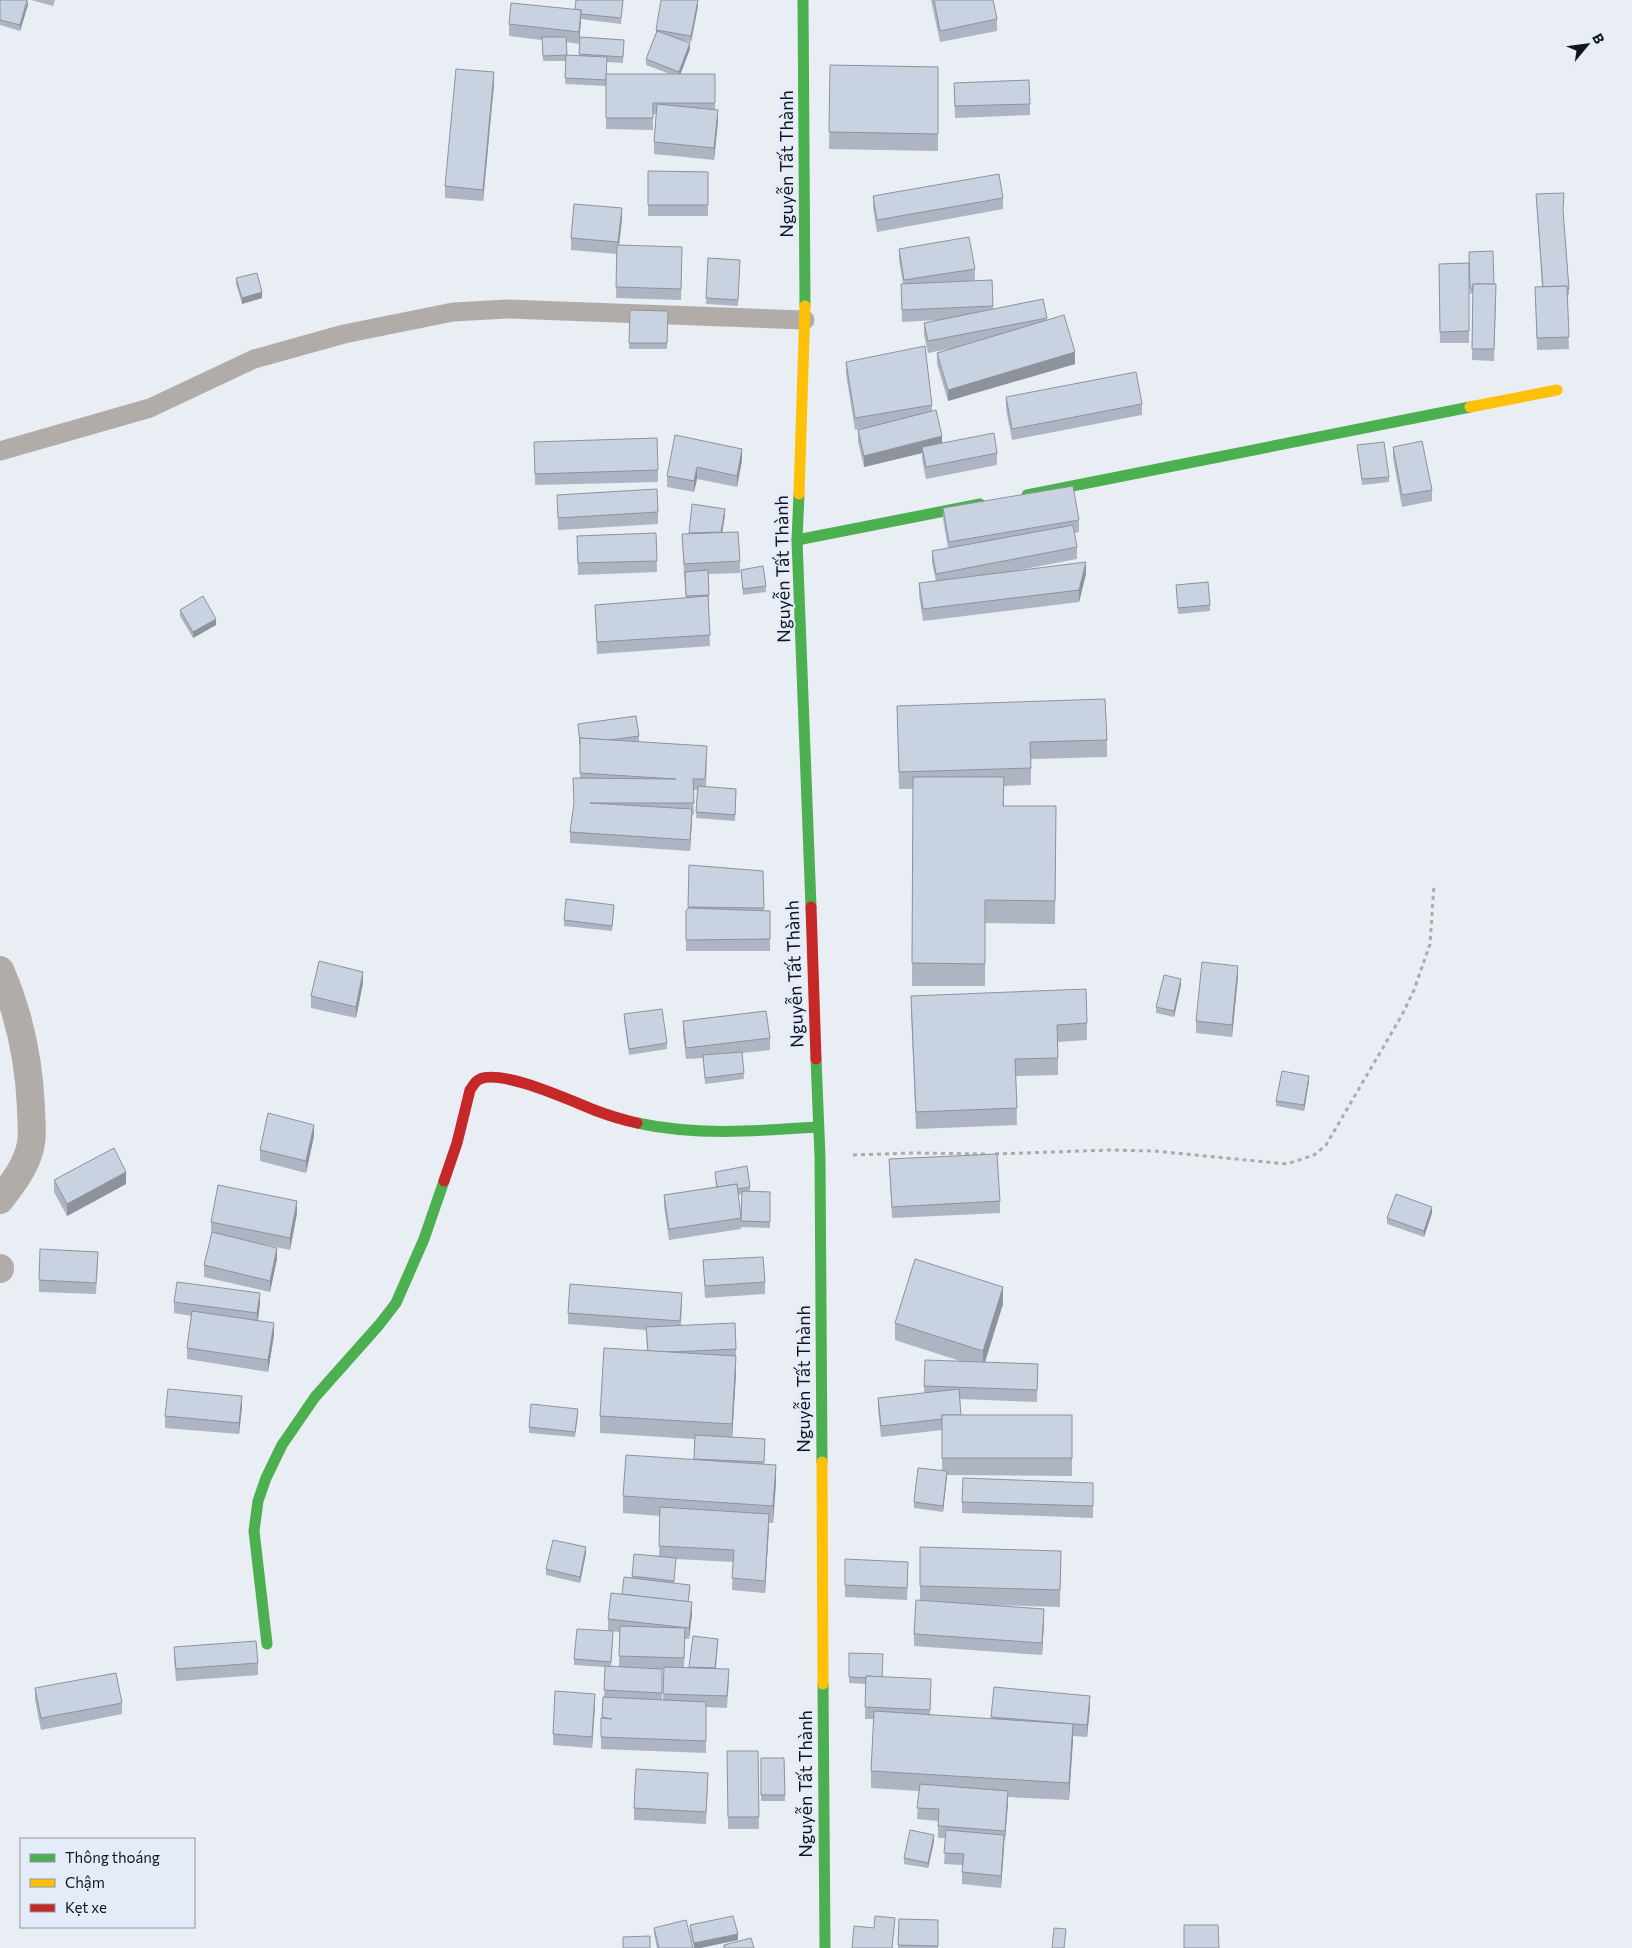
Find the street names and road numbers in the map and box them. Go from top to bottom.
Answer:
street label: Nguyễn Tất Thành [775,90,797,238]
street label: Nguyễn Tất Thành [770,495,794,643]
street label: Nguyễn Tất Thành [780,900,808,1048]
street label: Nguyễn Tất Thành [792,1305,814,1453]
street label: Nguyễn Tất Thành [794,1710,816,1858]

